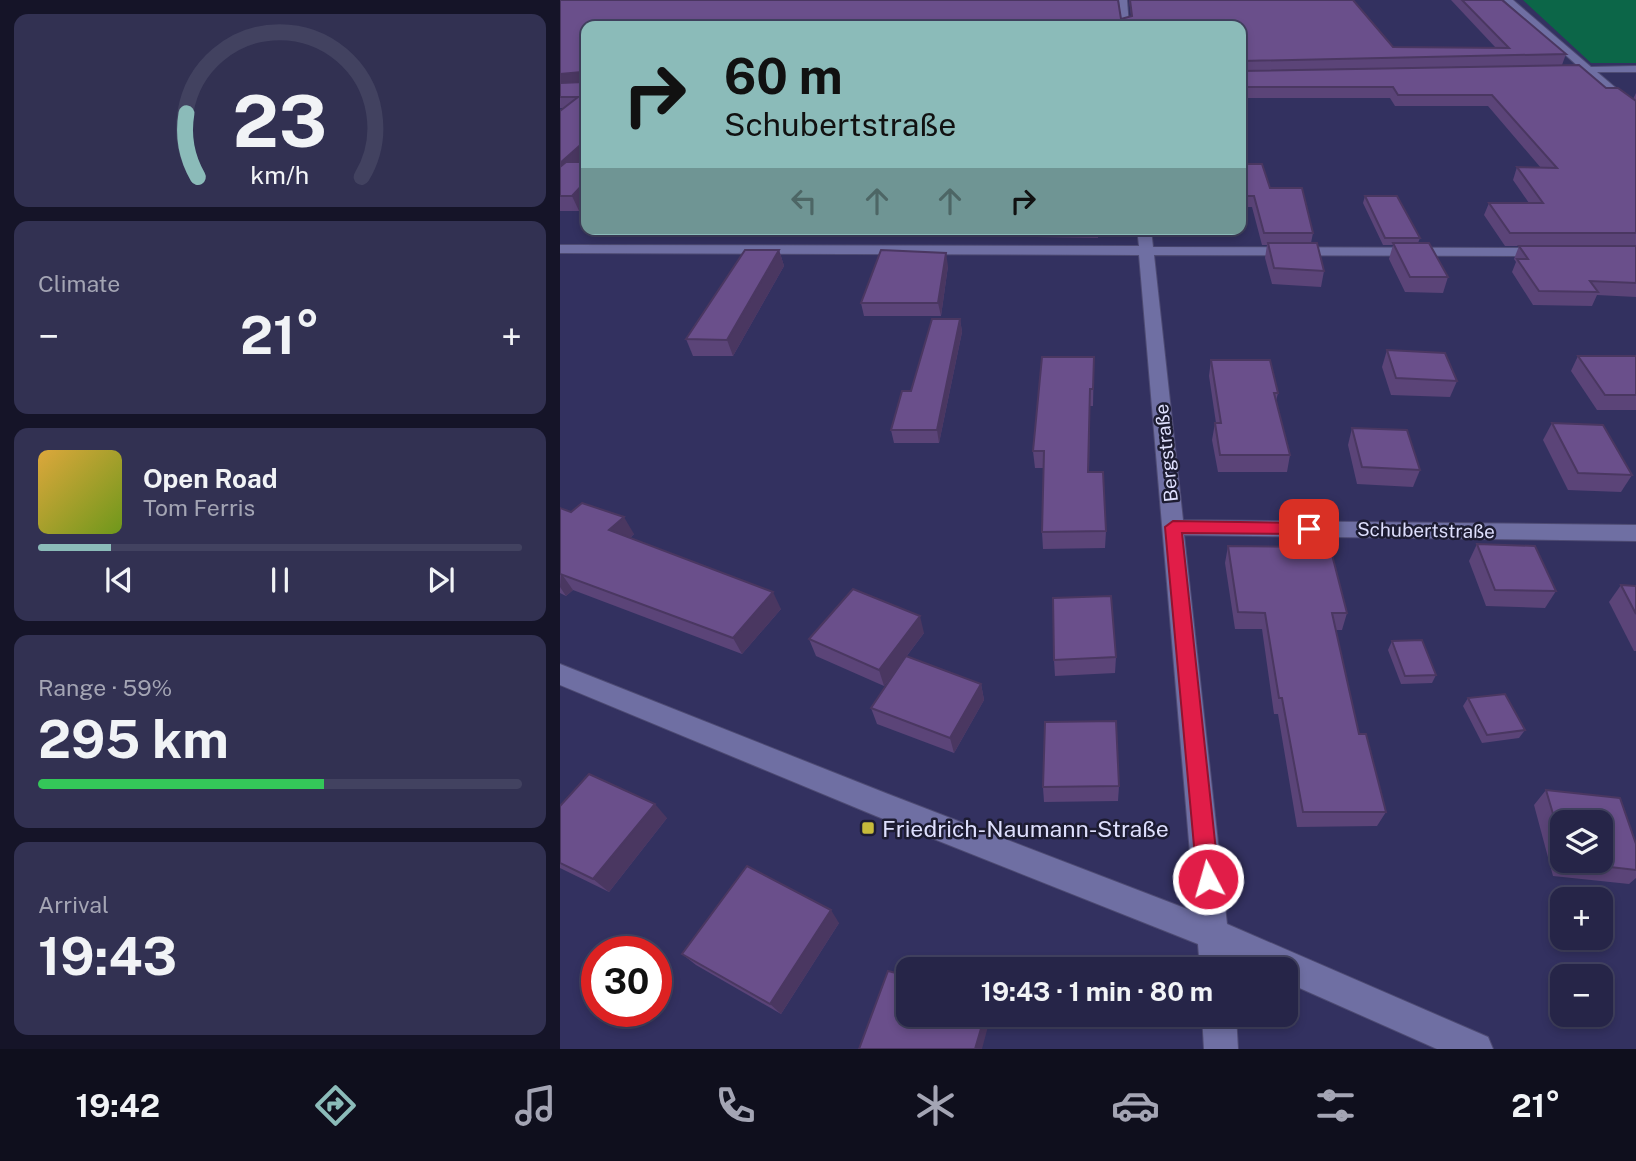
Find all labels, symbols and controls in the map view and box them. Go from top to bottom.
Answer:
text: 60 m [724,47,843,105]
icon: right [609,49,700,140]
text: 23 [233,78,327,163]
text: Schubertstraße [724,106,956,143]
text: km/h [251,159,309,189]
icon: left [785,182,823,220]
icon: ahead [858,182,896,220]
icon: ahead [931,182,969,220]
icon: right [1004,182,1042,220]
text: Climate [38,270,120,297]
text: 21° [240,305,320,366]
text: − [38,314,59,359]
text: + [501,314,522,359]
street label: Bergstraße [1150,403,1182,503]
text: Open Road [143,463,278,494]
text: Tom Ferris [143,494,255,521]
pin [1279,499,1339,559]
icon: arrive [1290,510,1328,548]
street label: Schubertstraße [1357,518,1495,542]
icon: previous [100,561,138,599]
icon: pause [261,561,299,599]
icon: next [422,561,460,599]
text: Range · 59% [38,674,172,701]
text: 295 km [38,709,229,770]
map controls [1550,810,1613,1027]
button: layers [1550,810,1613,873]
place label: Friedrich-Naumann-Straße [882,815,1169,842]
marker: Friedrich-Naumann-Straße [860,820,876,836]
position arrow [1171,842,1245,916]
button: + [1550,887,1613,950]
text: Arrival [38,891,109,918]
text: 19:43 [38,926,177,987]
speed limit sign: 30 [581,936,672,1027]
button: − [1550,964,1613,1027]
text: 19:43 · 1 min · 80 m [981,976,1213,1007]
icon: directions [311,1081,360,1130]
icon: music [511,1081,560,1130]
icon: phone [711,1081,760,1130]
icon: climate [911,1081,960,1130]
icon: car [1111,1081,1160,1130]
icon: filters [1311,1081,1360,1130]
text: 19:42 [76,1087,160,1124]
text: 21° [1511,1087,1560,1124]

